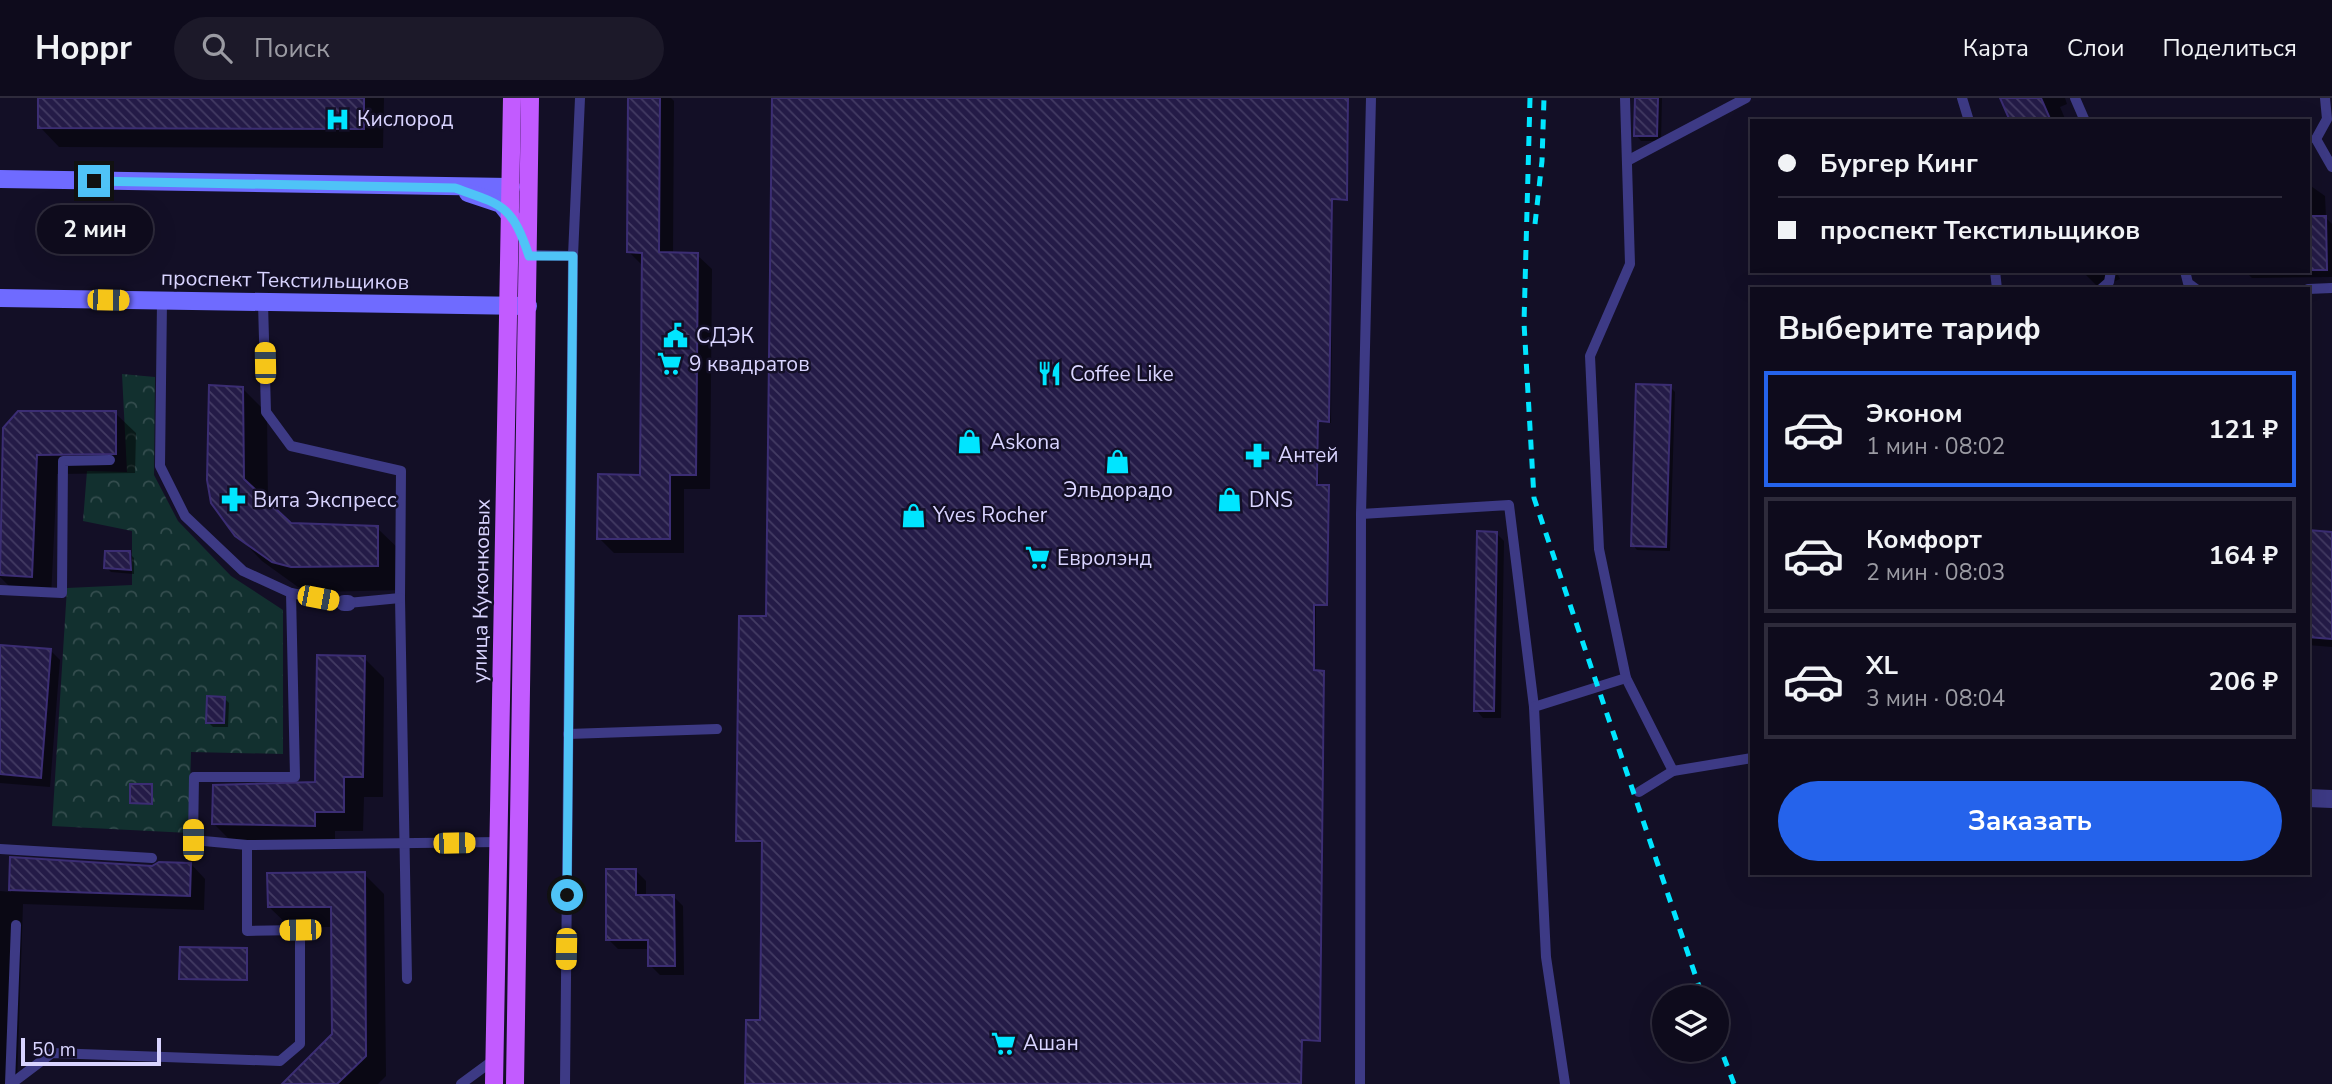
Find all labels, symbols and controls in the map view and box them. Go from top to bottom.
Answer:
search box [174,17,664,80]
text: Hoppr [35,26,132,71]
icon: search [198,29,236,67]
text: Поиск [254,31,330,66]
text: Карта [1963,32,2029,64]
text: Слои [2067,32,2124,64]
text: Поделиться [2162,32,2297,64]
hospital icon: Кислород [323,105,351,133]
place label: Кислород [357,105,453,133]
text: Бургер Кинг [1820,146,1978,181]
route end [78,165,110,197]
callout: 2 мин [36,206,152,254]
text: проспект Текстильщиков [1820,213,2140,248]
text: 2 мин [63,214,127,245]
street label: проспект Текстильщиков [161,264,409,296]
car [87,289,130,311]
text: Выберите тариф [1778,307,2041,350]
public building icon: СДЭК [662,322,690,350]
place label: СДЭК [696,322,755,350]
car [255,342,276,384]
supermarket icon: 9 квадратов [655,350,683,378]
place label: 9 квадратов [689,350,810,378]
restaurant icon: Coffee Like [1036,360,1064,388]
place label: Coffee Like [1070,360,1174,388]
text: Эконом [1866,396,1963,431]
icon: car [1782,398,1845,461]
text: 121 ₽ [2209,412,2278,447]
shop icon: Askona [956,428,984,456]
place label: Askona [990,428,1060,456]
text: 1 мин · 08:02 [1866,431,2005,462]
pharmacy icon: Антей [1244,441,1272,469]
place label: Антей [1278,441,1339,469]
shop icon: Эльдорадо [1104,447,1132,475]
place label: Эльдорадо [1063,476,1173,504]
pharmacy icon: Вита Экспресс [219,486,247,514]
place label: Вита Экспресс [253,486,397,514]
shop icon: DNS [1215,486,1243,514]
place label: DNS [1249,486,1293,514]
street label: улица Куконковых [465,499,497,683]
shop icon: Yves Rocher [899,501,927,529]
place label: Yves Rocher [932,501,1048,529]
text: Комфорт [1866,522,1982,557]
icon: car [1782,524,1845,587]
text: 164 ₽ [2209,538,2278,573]
supermarket icon: Евролэнд [1023,544,1051,572]
place label: Евролэнд [1057,544,1152,572]
text: 2 мин · 08:03 [1866,557,2005,588]
car [296,584,341,612]
text: XL [1866,648,1898,683]
icon: car [1782,650,1845,713]
text: 206 ₽ [2209,664,2278,699]
text: 3 мин · 08:04 [1866,683,2005,714]
button: Заказать [1778,781,2282,861]
car [183,819,204,861]
car [433,832,476,854]
route start [551,879,583,911]
car [279,919,322,941]
car [556,928,577,970]
map controls [1652,985,1729,1062]
button: layers [1652,985,1729,1062]
supermarket icon: Ашан [989,1029,1017,1057]
place label: Ашан [1023,1029,1079,1057]
scale bar [21,1035,161,1067]
text: 50 m [32,1037,76,1063]

